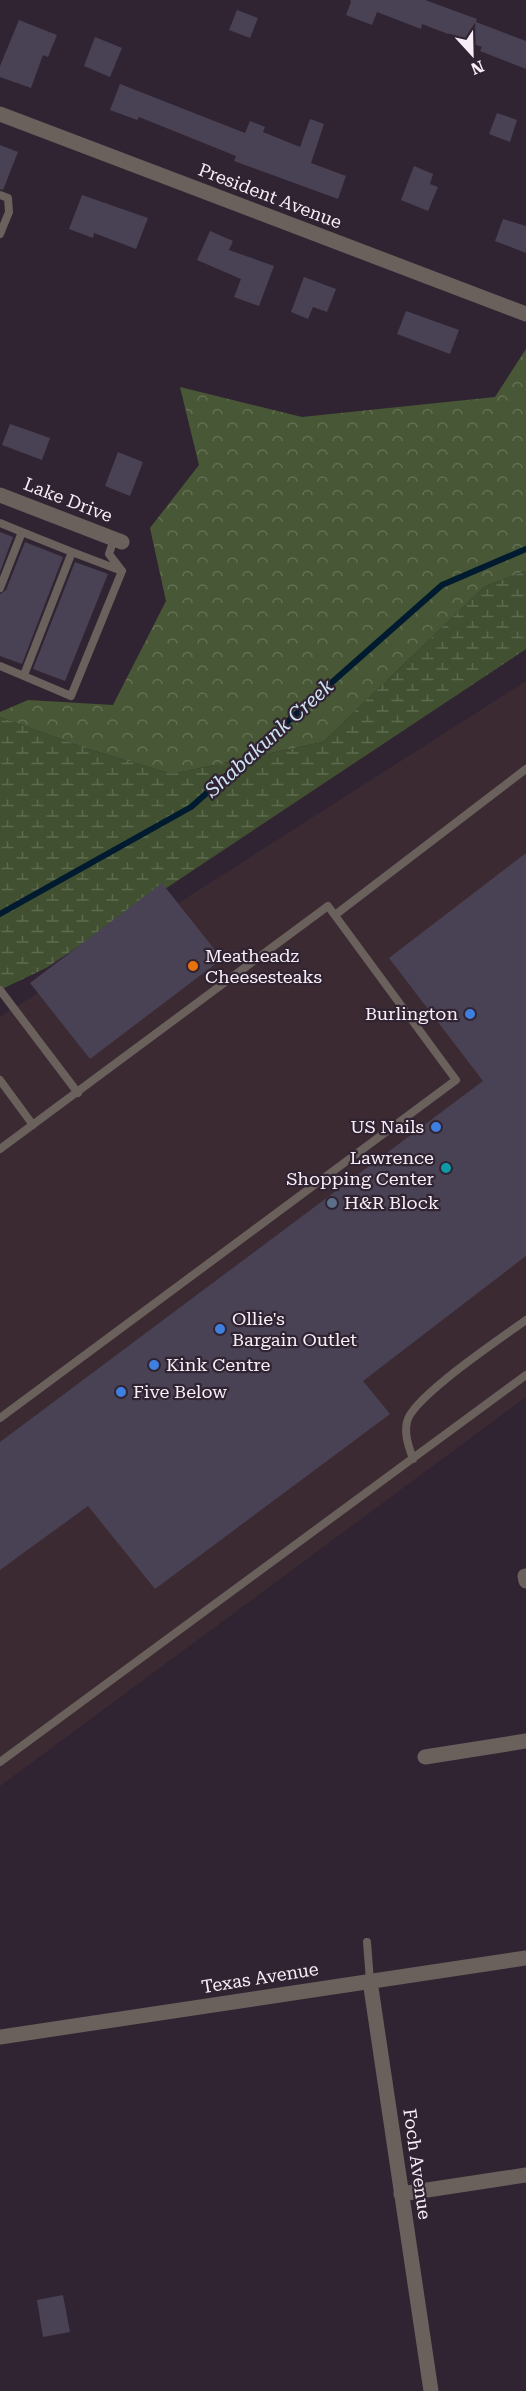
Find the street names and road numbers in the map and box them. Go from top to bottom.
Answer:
street label: President Avenue [196,159,345,233]
street label: Lake Drive [21,473,116,526]
street label: Texas Avenue [200,1958,320,1997]
street label: Foch Avenue [399,2107,436,2221]

